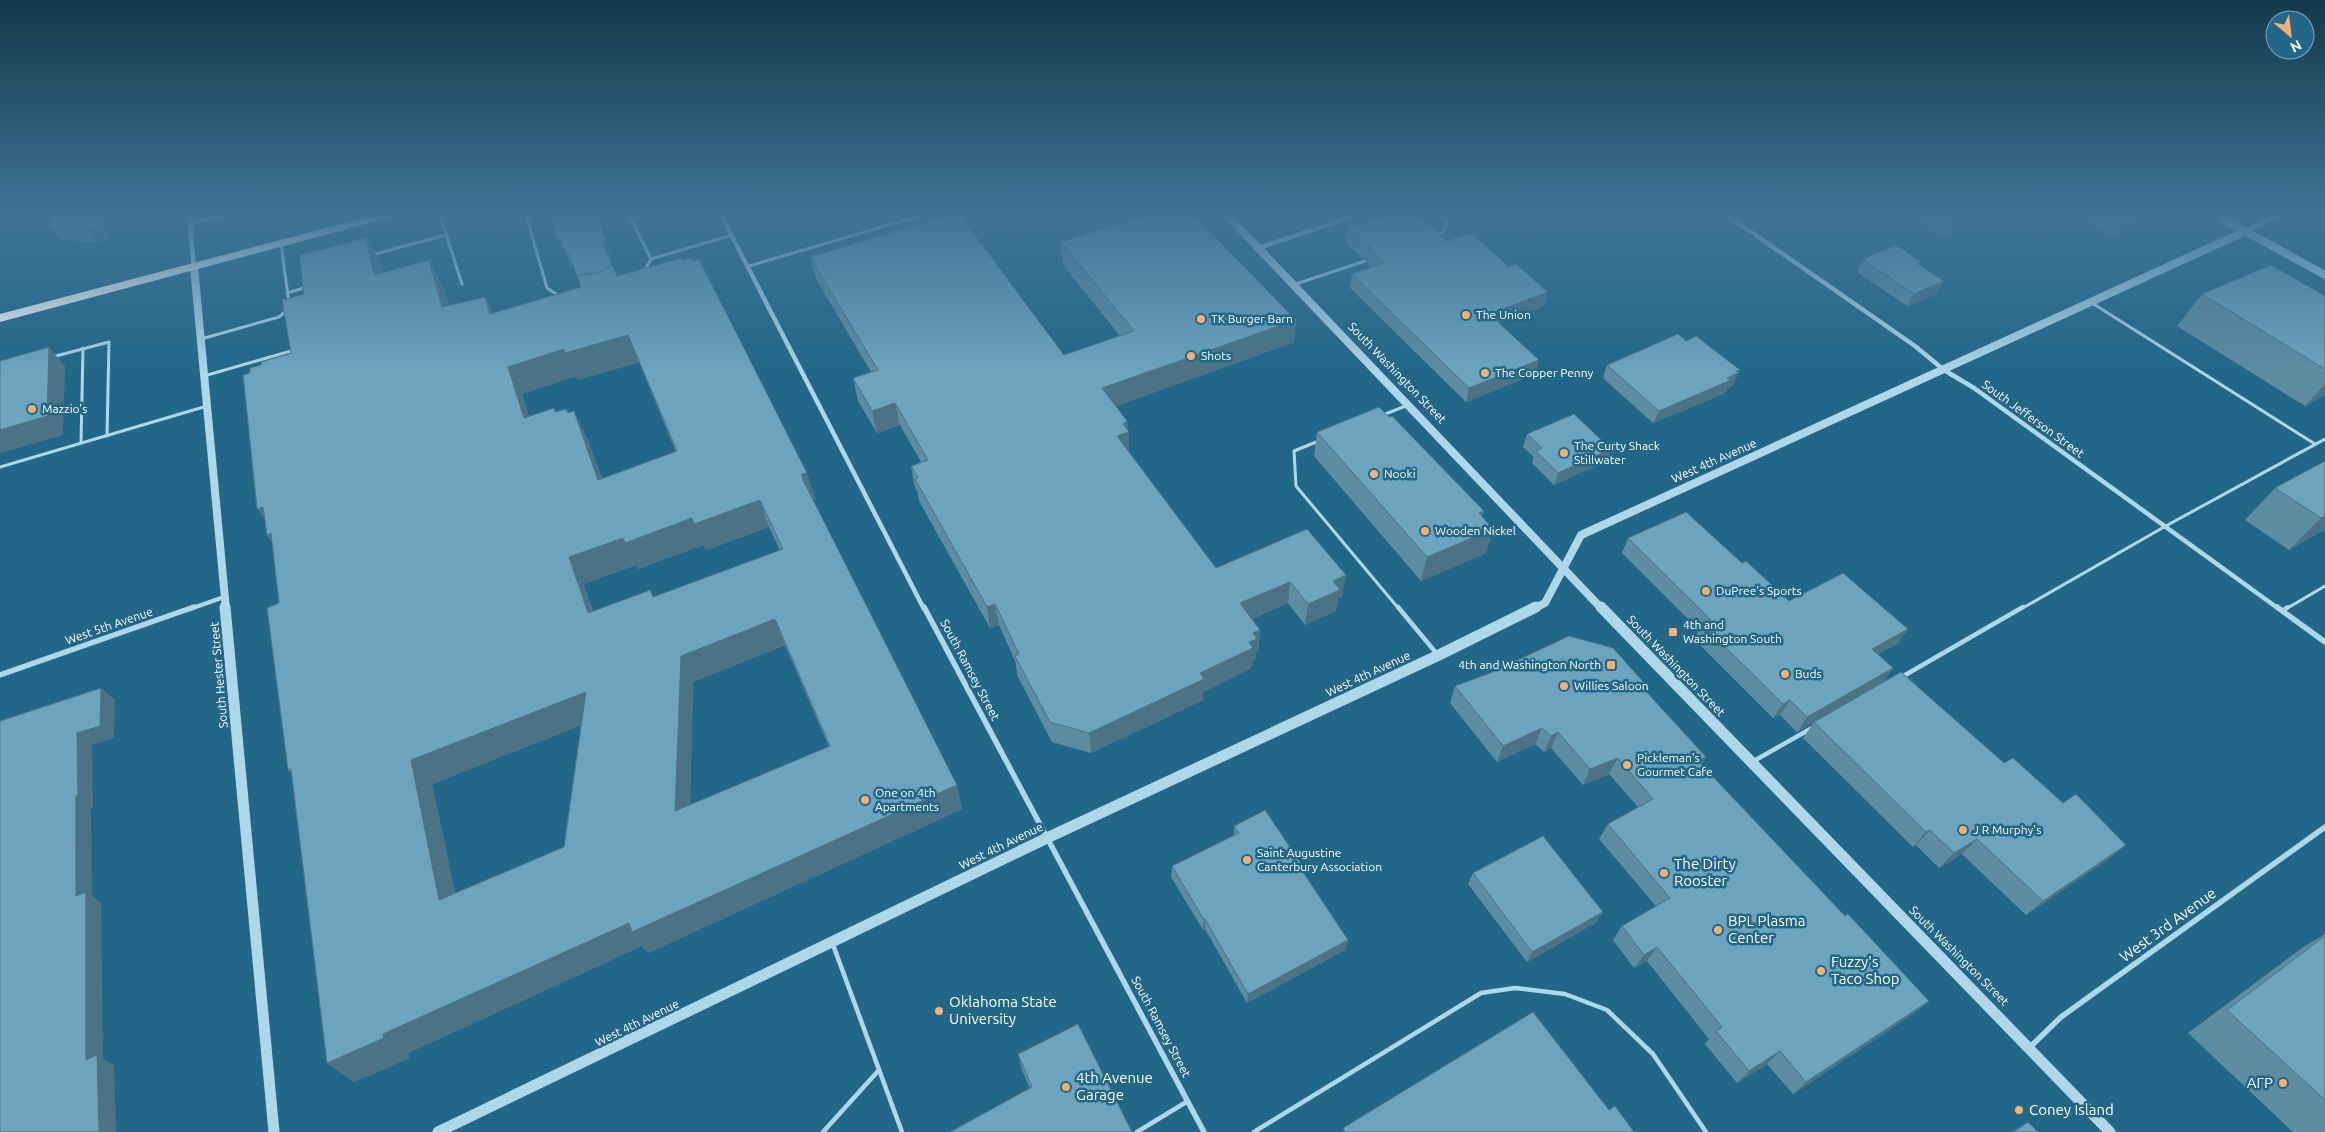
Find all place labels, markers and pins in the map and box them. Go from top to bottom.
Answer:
place label: The Union [1476,308,1531,321]
marker: The Union [1460,309,1472,321]
place label: TK Burger Barn [1211,312,1293,325]
marker: TK Burger Barn [1195,313,1207,325]
place label: Shots [1201,349,1231,362]
marker: Shots [1185,350,1197,362]
place label: The Copper Penny [1495,366,1593,379]
marker: The Copper Penny [1479,367,1491,379]
place label: Mazzio's [42,402,87,415]
marker: Mazzio's [26,403,38,415]
place label: The Curty Shack Stillwater [1574,439,1660,466]
marker: The Curty Shack Stillwater [1558,447,1570,459]
place label: Nooki [1384,467,1416,480]
marker: Nooki [1368,468,1380,480]
place label: Wooden Nickel [1435,524,1516,537]
marker: Wooden Nickel [1419,525,1431,537]
place label: DuPree's Sports [1716,584,1802,597]
marker: DuPree's Sports [1700,585,1712,597]
place label: 4th and Washington South [1683,618,1782,645]
marker: 4th and Washington South [1667,626,1679,638]
place label: 4th and Washington North [1458,658,1601,671]
marker: 4th and Washington North [1605,659,1617,671]
place label: Buds [1795,667,1822,680]
marker: Buds [1779,668,1791,680]
place label: Willies Saloon [1574,679,1649,692]
marker: Willies Saloon [1558,680,1570,692]
place label: Pickleman's Gourmet Cafe [1637,751,1713,778]
marker: Pickleman's Gourmet Cafe [1621,759,1633,771]
place label: One on 4th Apartments [875,786,939,813]
marker: One on 4th Apartments [859,794,871,806]
place label: J R Murphy's [1973,823,2041,836]
marker: J R Murphy's [1957,824,1969,836]
place label: Saint Augustine Canterbury Association [1257,846,1382,873]
marker: Saint Augustine Canterbury Association [1241,854,1253,866]
place label: The Dirty Rooster [1674,855,1736,889]
marker: The Dirty Rooster [1658,867,1670,879]
place label: BPL Plasma Center [1728,912,1805,946]
marker: BPL Plasma Center [1712,924,1724,936]
place label: Fuzzy's Taco Shop [1831,953,1900,987]
marker: Fuzzy's Taco Shop [1815,965,1827,977]
place label: Oklahoma State University [949,993,1057,1027]
marker: Oklahoma State University [933,1005,945,1017]
place label: 4th Avenue Garage [1076,1069,1153,1103]
place label: AΓP [2247,1074,2273,1091]
marker: AΓP [2277,1077,2289,1089]
marker: 4th Avenue Garage [1060,1081,1072,1093]
place label: Coney Island [2029,1101,2114,1118]
marker: Coney Island [2013,1104,2025,1116]

